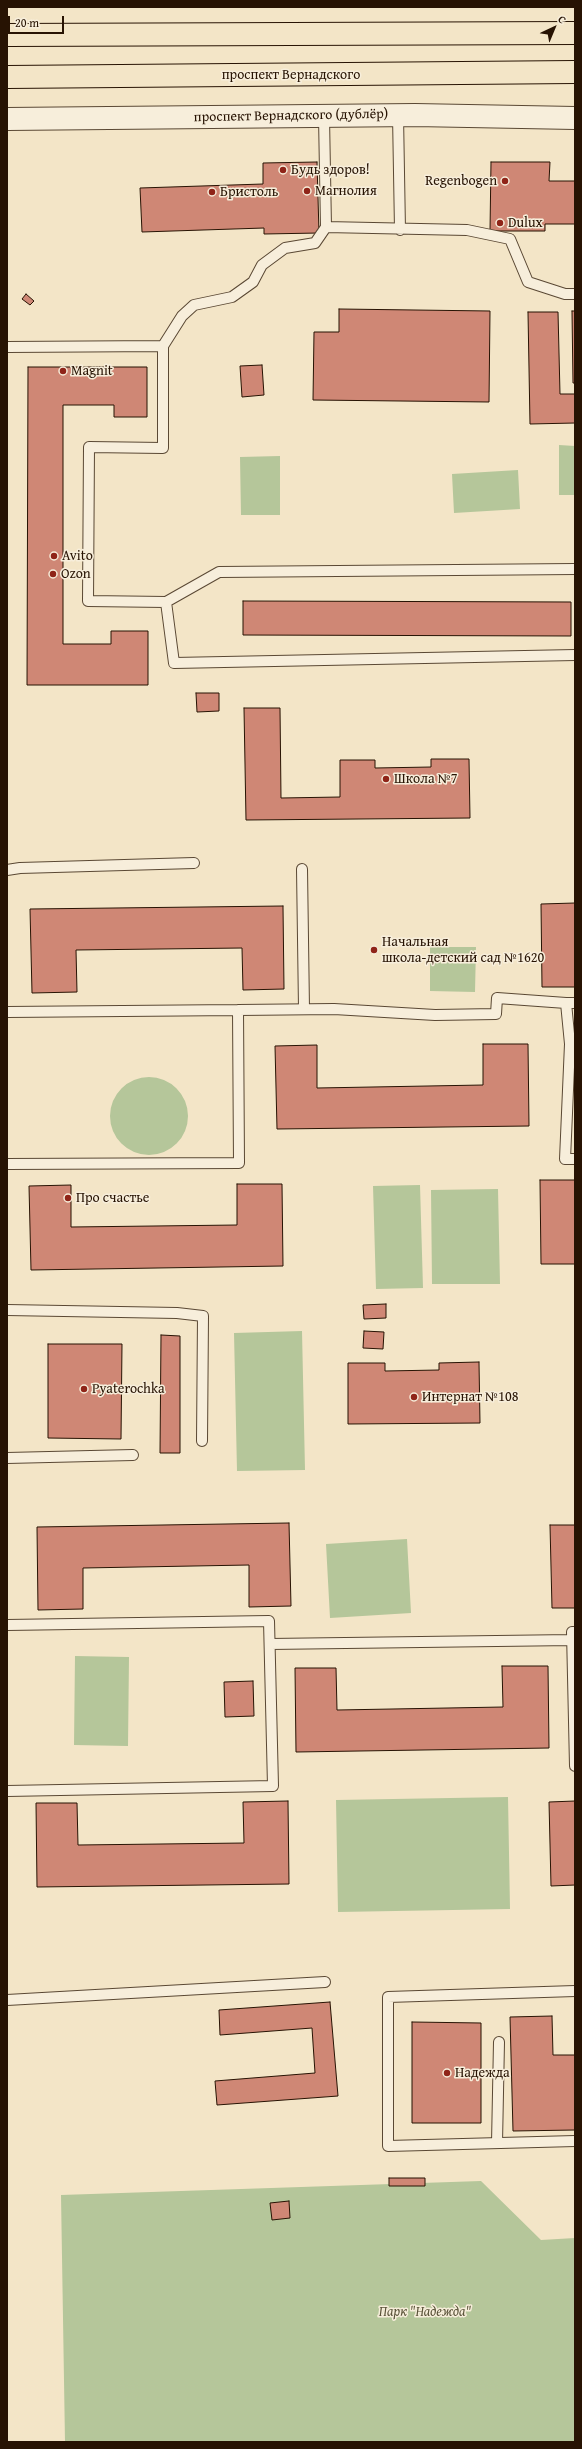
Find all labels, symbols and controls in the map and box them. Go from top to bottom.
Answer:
scale bar [10,8,66,34]
north arrow [534,8,574,48]
text: С [555,11,570,27]
text: 20 m [15,14,39,31]
street label: проспект Вернадского [222,67,360,83]
street label: проспект Вернадского (дублёр) [194,106,388,126]
place label: Будь здоров! [291,162,370,178]
marker: Будь здоров! [278,165,288,175]
place label: Regenbogen [425,173,497,189]
marker: Regenbogen [500,176,510,186]
place label: Магнолия [315,183,377,199]
place label: Бристоль [220,184,278,200]
marker: Магнолия [302,186,312,196]
marker: Бристоль [207,187,217,197]
place label: Dulux [508,215,543,231]
marker: Dulux [495,218,505,228]
place label: Magnit [71,363,113,379]
marker: Magnit [58,366,68,376]
place label: Avito [62,548,93,564]
marker: Avito [49,551,59,561]
place label: Ozon [61,566,91,582]
marker: Ozon [48,569,58,579]
place label: Школа №7 [394,771,458,787]
marker: Школа №7 [381,774,391,784]
place label: Начальная школа-детский сад №1620 [382,934,544,966]
marker: Начальная школа-детский сад №1620 [369,945,379,955]
place label: Про счастье [76,1190,149,1206]
marker: Про счастье [63,1193,73,1203]
place label: Pyaterochka [92,1381,165,1397]
marker: Pyaterochka [79,1384,89,1394]
place label: Интернат №108 [422,1389,519,1405]
marker: Интернат №108 [409,1392,419,1402]
place label: Надежда [455,2065,510,2081]
marker: Надежда [442,2068,452,2078]
park label: Парк "Надежда" [379,2304,471,2320]

